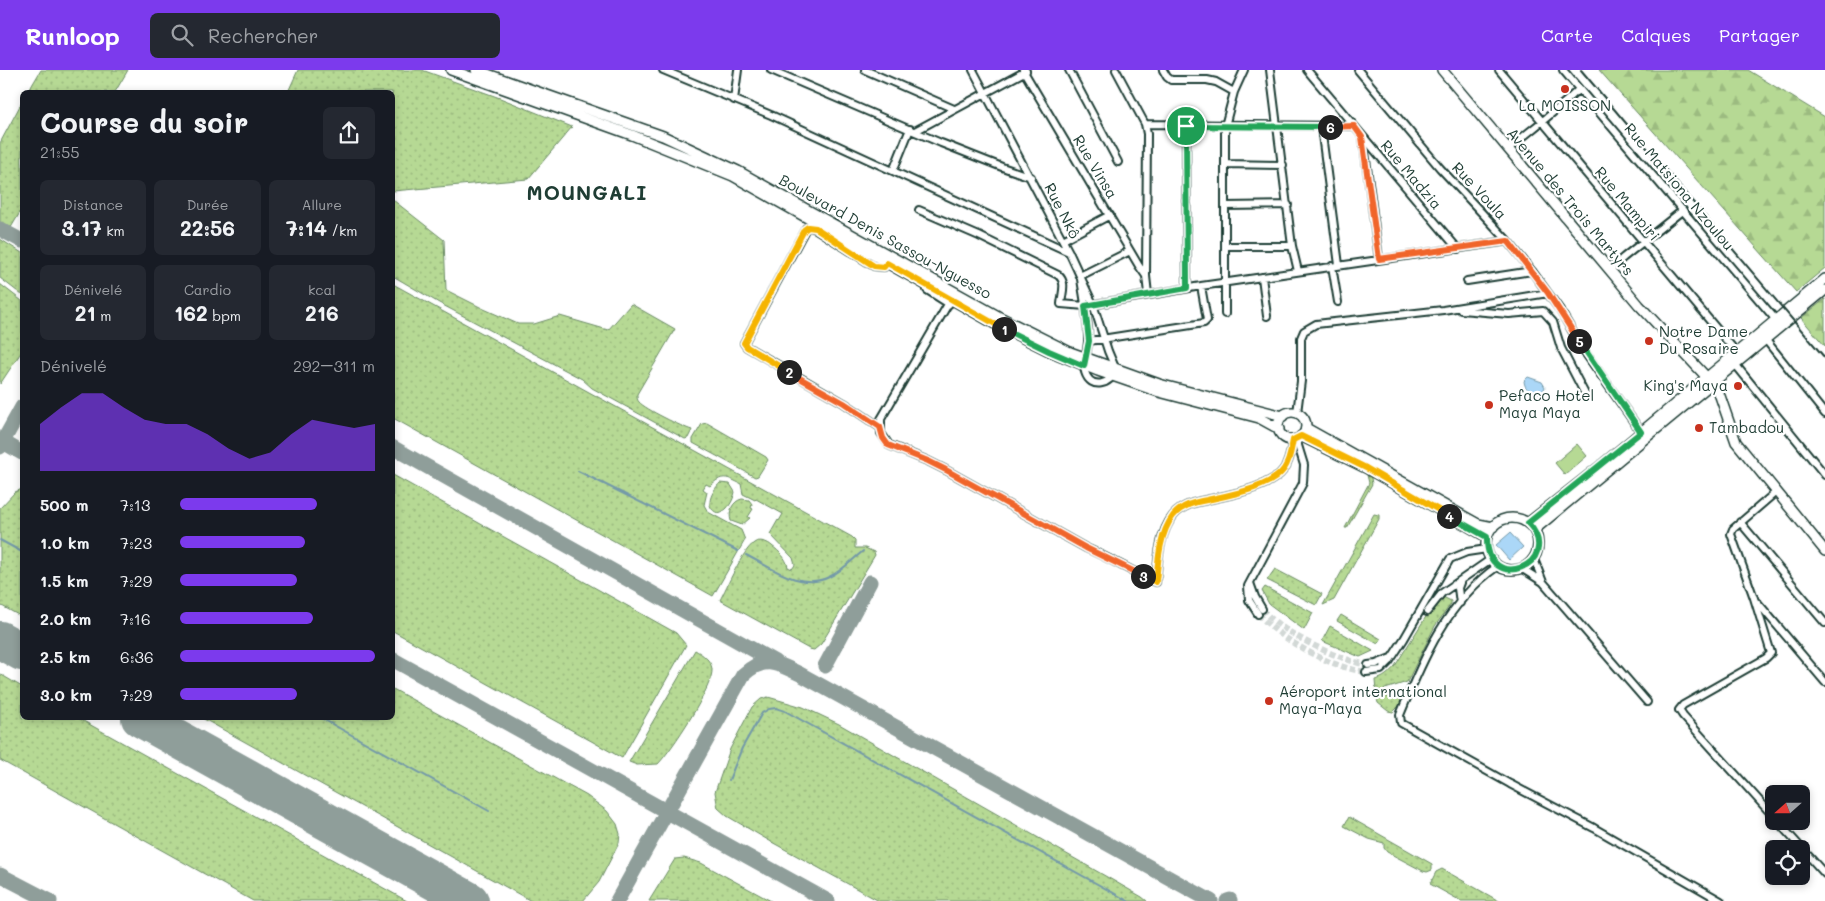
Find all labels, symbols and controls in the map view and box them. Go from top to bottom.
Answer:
search box [150,13,500,58]
text: Runloop [25,20,120,51]
icon: search [168,21,196,49]
text: Rechercher [208,23,318,48]
text: Carte [1541,23,1593,47]
text: Calques [1621,23,1691,47]
text: Partager [1719,23,1800,47]
marker: La MOISSON [1559,83,1571,95]
place label: La MOISSON [1519,95,1611,115]
text: Course du soir [40,104,248,140]
pin [1165,105,1207,147]
button: share [323,107,375,159]
icon: arrive [1172,112,1200,140]
pin: 6 [1318,114,1342,140]
text: 6 [1326,118,1335,137]
street label: Rue Matsiona Nzoulou [1621,118,1739,254]
street label: Avenue des Trois Martyrs [1503,123,1639,279]
street label: Rue Vinsa [1069,131,1123,202]
street label: Rue Madzia [1377,135,1447,213]
text: 21:55 [40,141,80,162]
street label: Rue Voula [1448,157,1512,223]
street label: Rue Mampiri [1591,162,1665,245]
street label: Boulevard Denis Sassou-Nguesso [776,169,995,303]
district label: MOUNGALI [527,179,647,205]
street label: Rue Nkô [1040,179,1085,242]
text: Distance [63,195,123,214]
text: Durée [187,195,228,214]
text: Allure [302,195,342,214]
text: 3.17 [62,214,102,241]
text: 22:56 [180,214,235,241]
text: 7:14 [286,214,327,241]
text: km [102,221,125,240]
text: /km [327,221,358,240]
text: Dénivelé [64,280,122,299]
text: Cardio [184,280,231,299]
text: kcal [308,280,336,299]
text: 21 [75,299,96,326]
text: 162 [174,299,208,326]
text: 216 [305,299,339,326]
text: m [96,306,112,325]
text: bpm [208,306,241,325]
pin: 1 [992,316,1016,342]
text: 1 [1001,320,1008,339]
place label: Notre Dame Du Rosaire [1659,321,1748,358]
pin: 5 [1566,328,1592,354]
text: 5 [1575,332,1584,351]
marker: Notre Dame Du Rosaire [1643,335,1655,347]
text: Dénivelé [40,355,107,376]
text: 292–311 m [293,355,375,376]
pin: 2 [776,360,802,384]
text: 2 [786,363,793,382]
place label: King's Maya [1643,375,1728,395]
marker: King's Maya [1732,380,1744,392]
place label: Pefaco Hotel Maya Maya [1499,385,1594,422]
marker: Pefaco Hotel Maya Maya [1483,399,1495,411]
place label: Tambadou [1709,417,1784,437]
marker: Tambadou [1693,422,1705,434]
text: 500 m [40,494,88,515]
text: 7:13 [120,494,150,515]
pin: 4 [1436,504,1462,528]
text: 4 [1445,507,1454,526]
text: 1.0 km [40,532,89,553]
text: 7:23 [120,532,152,553]
pin: 3 [1130,564,1156,588]
text: 3 [1139,567,1148,586]
text: 1.5 km [40,570,88,591]
text: 7:29 [120,570,152,591]
text: 2.0 km [40,608,91,629]
text: 7:16 [120,608,151,629]
text: 2.5 km [40,646,90,667]
text: 6:36 [120,646,154,667]
place label: Aéroport international Maya-Maya [1279,681,1447,718]
text: 3.0 km [40,684,92,705]
text: 7:29 [120,684,152,705]
marker: Aéroport international Maya-Maya [1263,695,1275,707]
north arrow [1765,785,1810,830]
map controls [1765,785,1810,885]
button: locate [1765,840,1810,885]

